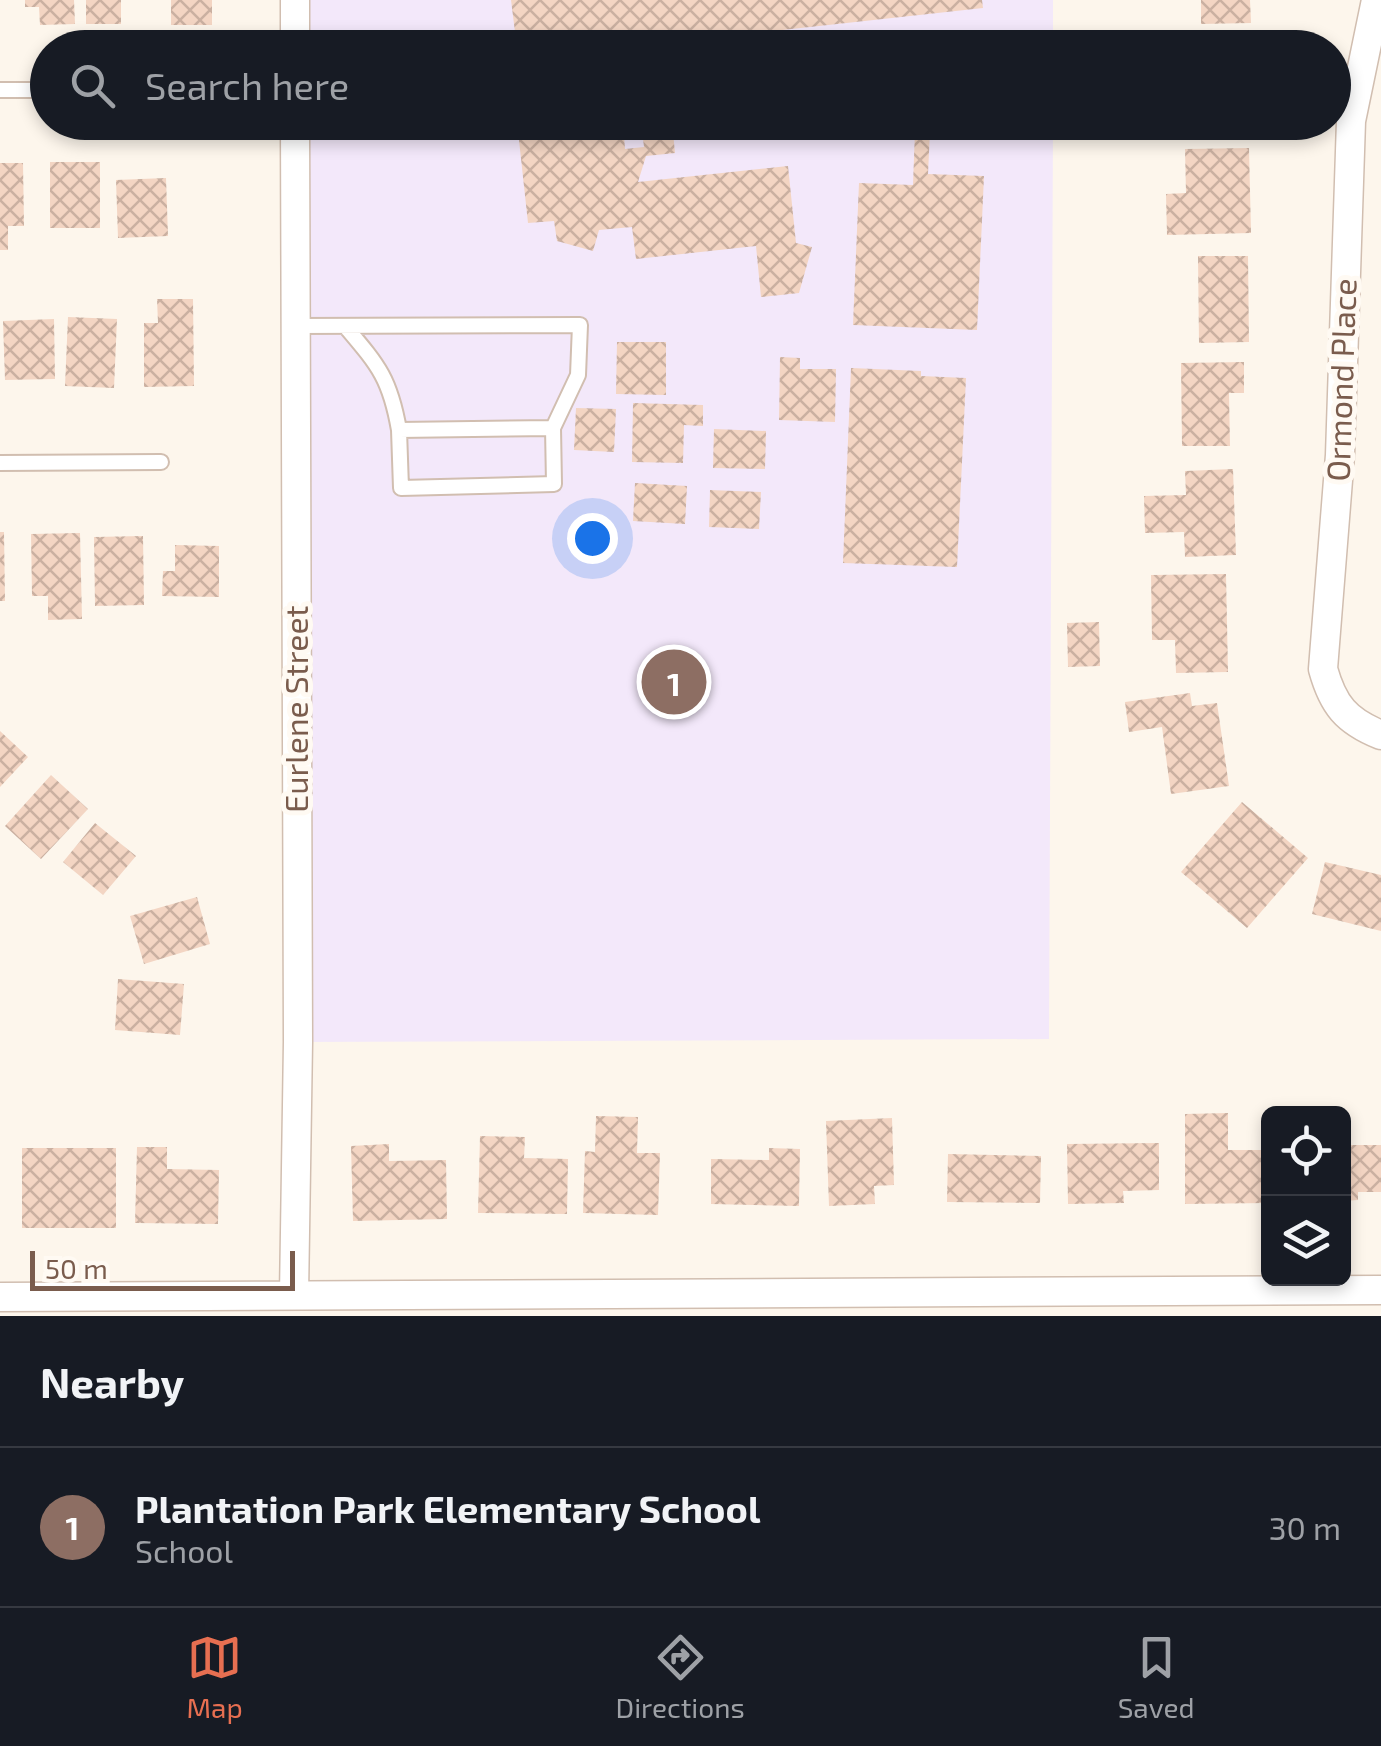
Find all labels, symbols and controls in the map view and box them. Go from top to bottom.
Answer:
search box [30,30,1351,140]
icon: search [65,58,120,113]
text: Search here [145,62,349,108]
street label: Ormond Place [1317,278,1363,482]
your location [567,513,618,564]
street label: Eurlene Street [276,605,314,813]
pin: 1 [642,644,706,720]
map controls [1261,1106,1351,1286]
button: locate [1261,1106,1351,1196]
button: layers [1261,1196,1351,1286]
scale bar [30,1246,295,1290]
text: 50 m [45,1251,108,1285]
text: Nearby [40,1356,184,1406]
text: Plantation Park Elementary School [135,1485,760,1531]
text: 1 [66,1508,79,1546]
text: 30 m [1269,1508,1341,1546]
text: School [135,1531,233,1569]
tab: Map [186,1630,243,1724]
tab: Directions [616,1630,745,1724]
tab: Saved [1118,1630,1195,1724]

